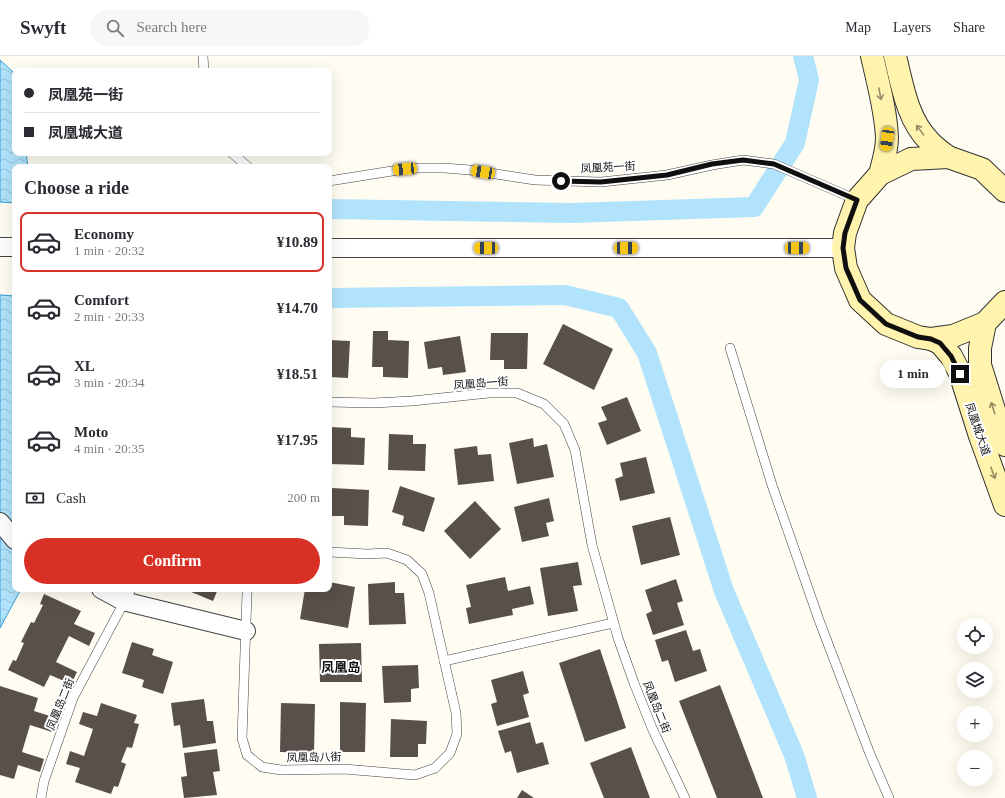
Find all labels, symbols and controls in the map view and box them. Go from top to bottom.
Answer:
search box [90,10,370,46]
text: Swyft [20,17,66,38]
icon: search [104,17,126,39]
text: Search here [136,19,207,35]
text: Map [845,20,871,35]
text: Layers [893,20,931,35]
text: Share [953,20,985,35]
text: 凤凰苑一街 [48,87,123,103]
one-way arrow [877,87,885,100]
one-way arrow [916,124,924,135]
text: 凤凰城大道 [48,125,123,141]
car [879,126,895,152]
street label: 凤凰苑一街 [580,160,636,174]
car [393,162,417,176]
car [470,164,496,180]
route start [552,172,570,190]
text: Choose a ride [24,178,129,198]
icon: car [26,224,62,260]
text: Economy [74,226,134,242]
text: ¥10.89 [277,234,318,250]
car [474,242,498,254]
car [614,242,638,254]
car [785,242,809,254]
text: 1 min · 20:32 [74,243,144,258]
icon: car [26,290,62,326]
text: Comfort [74,292,129,308]
text: ¥14.70 [277,300,318,316]
text: 2 min · 20:33 [74,309,144,324]
icon: car [26,356,62,392]
text: XL [74,358,95,374]
callout: 1 min [880,360,946,388]
route end [951,365,969,383]
text: ¥18.51 [277,366,318,382]
text: 1 min [897,366,929,381]
text: 3 min · 20:34 [74,375,144,390]
street label: 凤凰岛一街 [453,375,509,391]
street label: 凤凰城大道 [963,401,993,457]
one-way arrow [988,402,996,414]
icon: car [26,422,62,458]
text: Moto [74,424,108,440]
text: ¥17.95 [277,432,318,448]
text: 4 min · 20:35 [74,441,144,456]
one-way arrow [990,466,998,478]
icon: cash [24,487,46,509]
text: Cash [56,490,86,506]
text: 200 m [287,490,320,505]
button: Confirm [24,538,320,584]
map controls [957,618,993,786]
button: locate [957,618,993,654]
district label: 凤凰岛 [321,660,361,675]
button: layers [957,662,993,698]
street label: 凤凰岛二街 [44,676,76,732]
street label: 凤凰岛二街 [641,679,673,735]
button: + [957,706,993,742]
button: − [957,750,993,786]
street label: 凤凰岛八街 [286,751,342,763]

